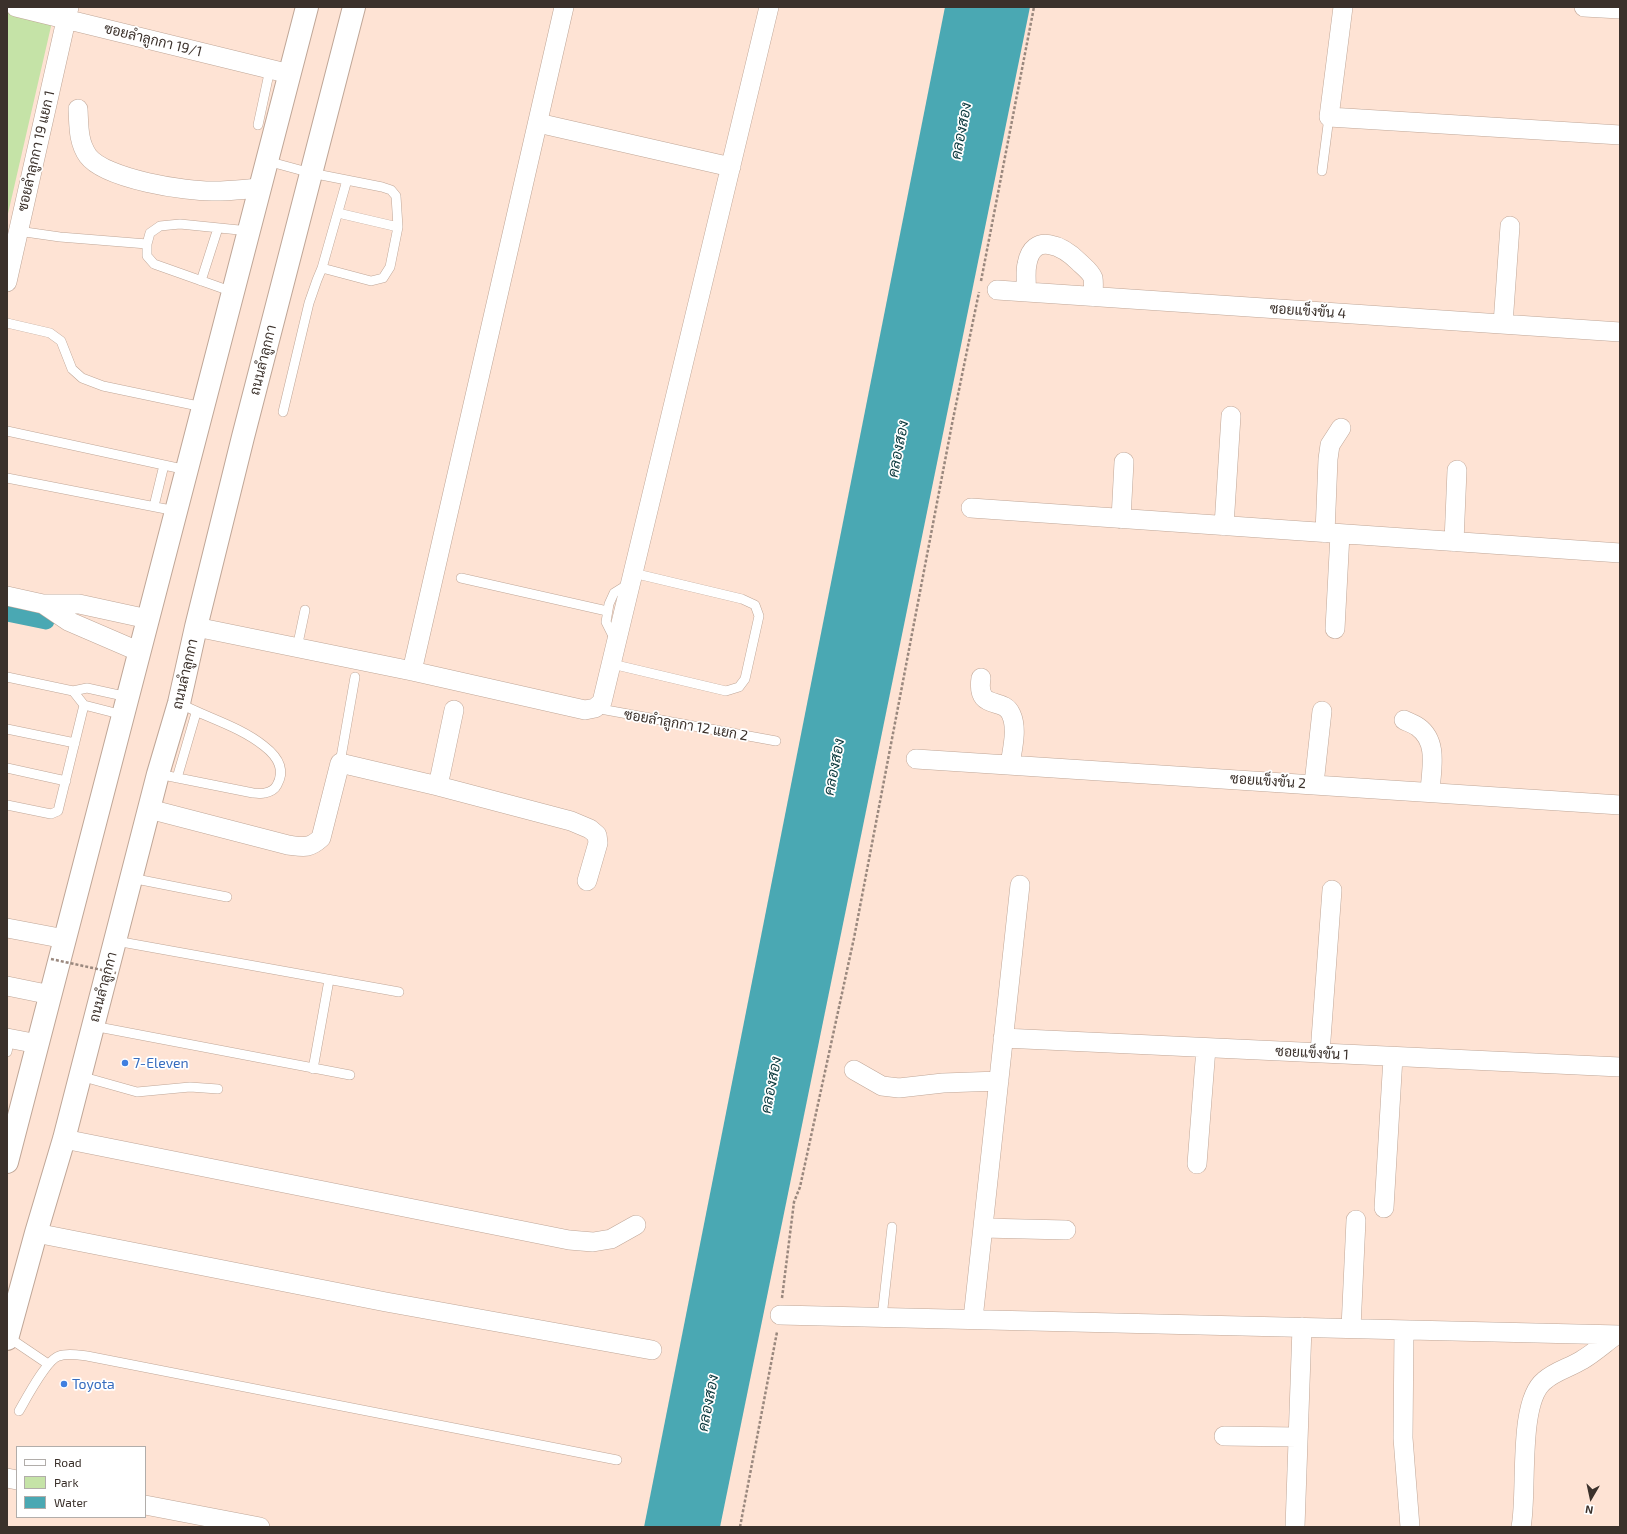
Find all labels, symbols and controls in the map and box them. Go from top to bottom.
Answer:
street label: ซอยลำลูกกา 19/1 [102,20,204,60]
street label: ซอยลำลูกกา 19 แยก 1 [14,89,58,213]
water label: คลองสอง [947,101,975,161]
street label: ซอยแข็งขัน 4 [1269,300,1347,322]
street label: ถนนลำลูกกา [246,323,280,397]
water label: คลองสอง [884,419,912,479]
street label: ถนนลำลูกกา [169,637,201,711]
street label: ซอยลําลูกกา 12 แยก 2 [623,706,749,744]
water label: คลองสอง [820,737,848,797]
street label: ซอยแข็งขัน 2 [1230,770,1306,792]
street label: ถนนลำลูกกา [86,950,120,1024]
street label: ซอยแข็งขัน 1 [1275,1043,1349,1063]
place label: 7-Eleven [133,1055,189,1071]
water label: คลองสอง [757,1055,785,1115]
marker: 7-Eleven [120,1058,130,1068]
water label: คลองสอง [694,1373,722,1433]
place label: Toyota [72,1376,115,1392]
marker: Toyota [59,1379,69,1389]
legend [16,1446,146,1518]
text: Road [54,1455,82,1469]
text: Park [54,1475,79,1489]
north arrow [1571,1478,1611,1518]
text: Water [54,1495,88,1509]
text: N [1584,1503,1594,1517]

